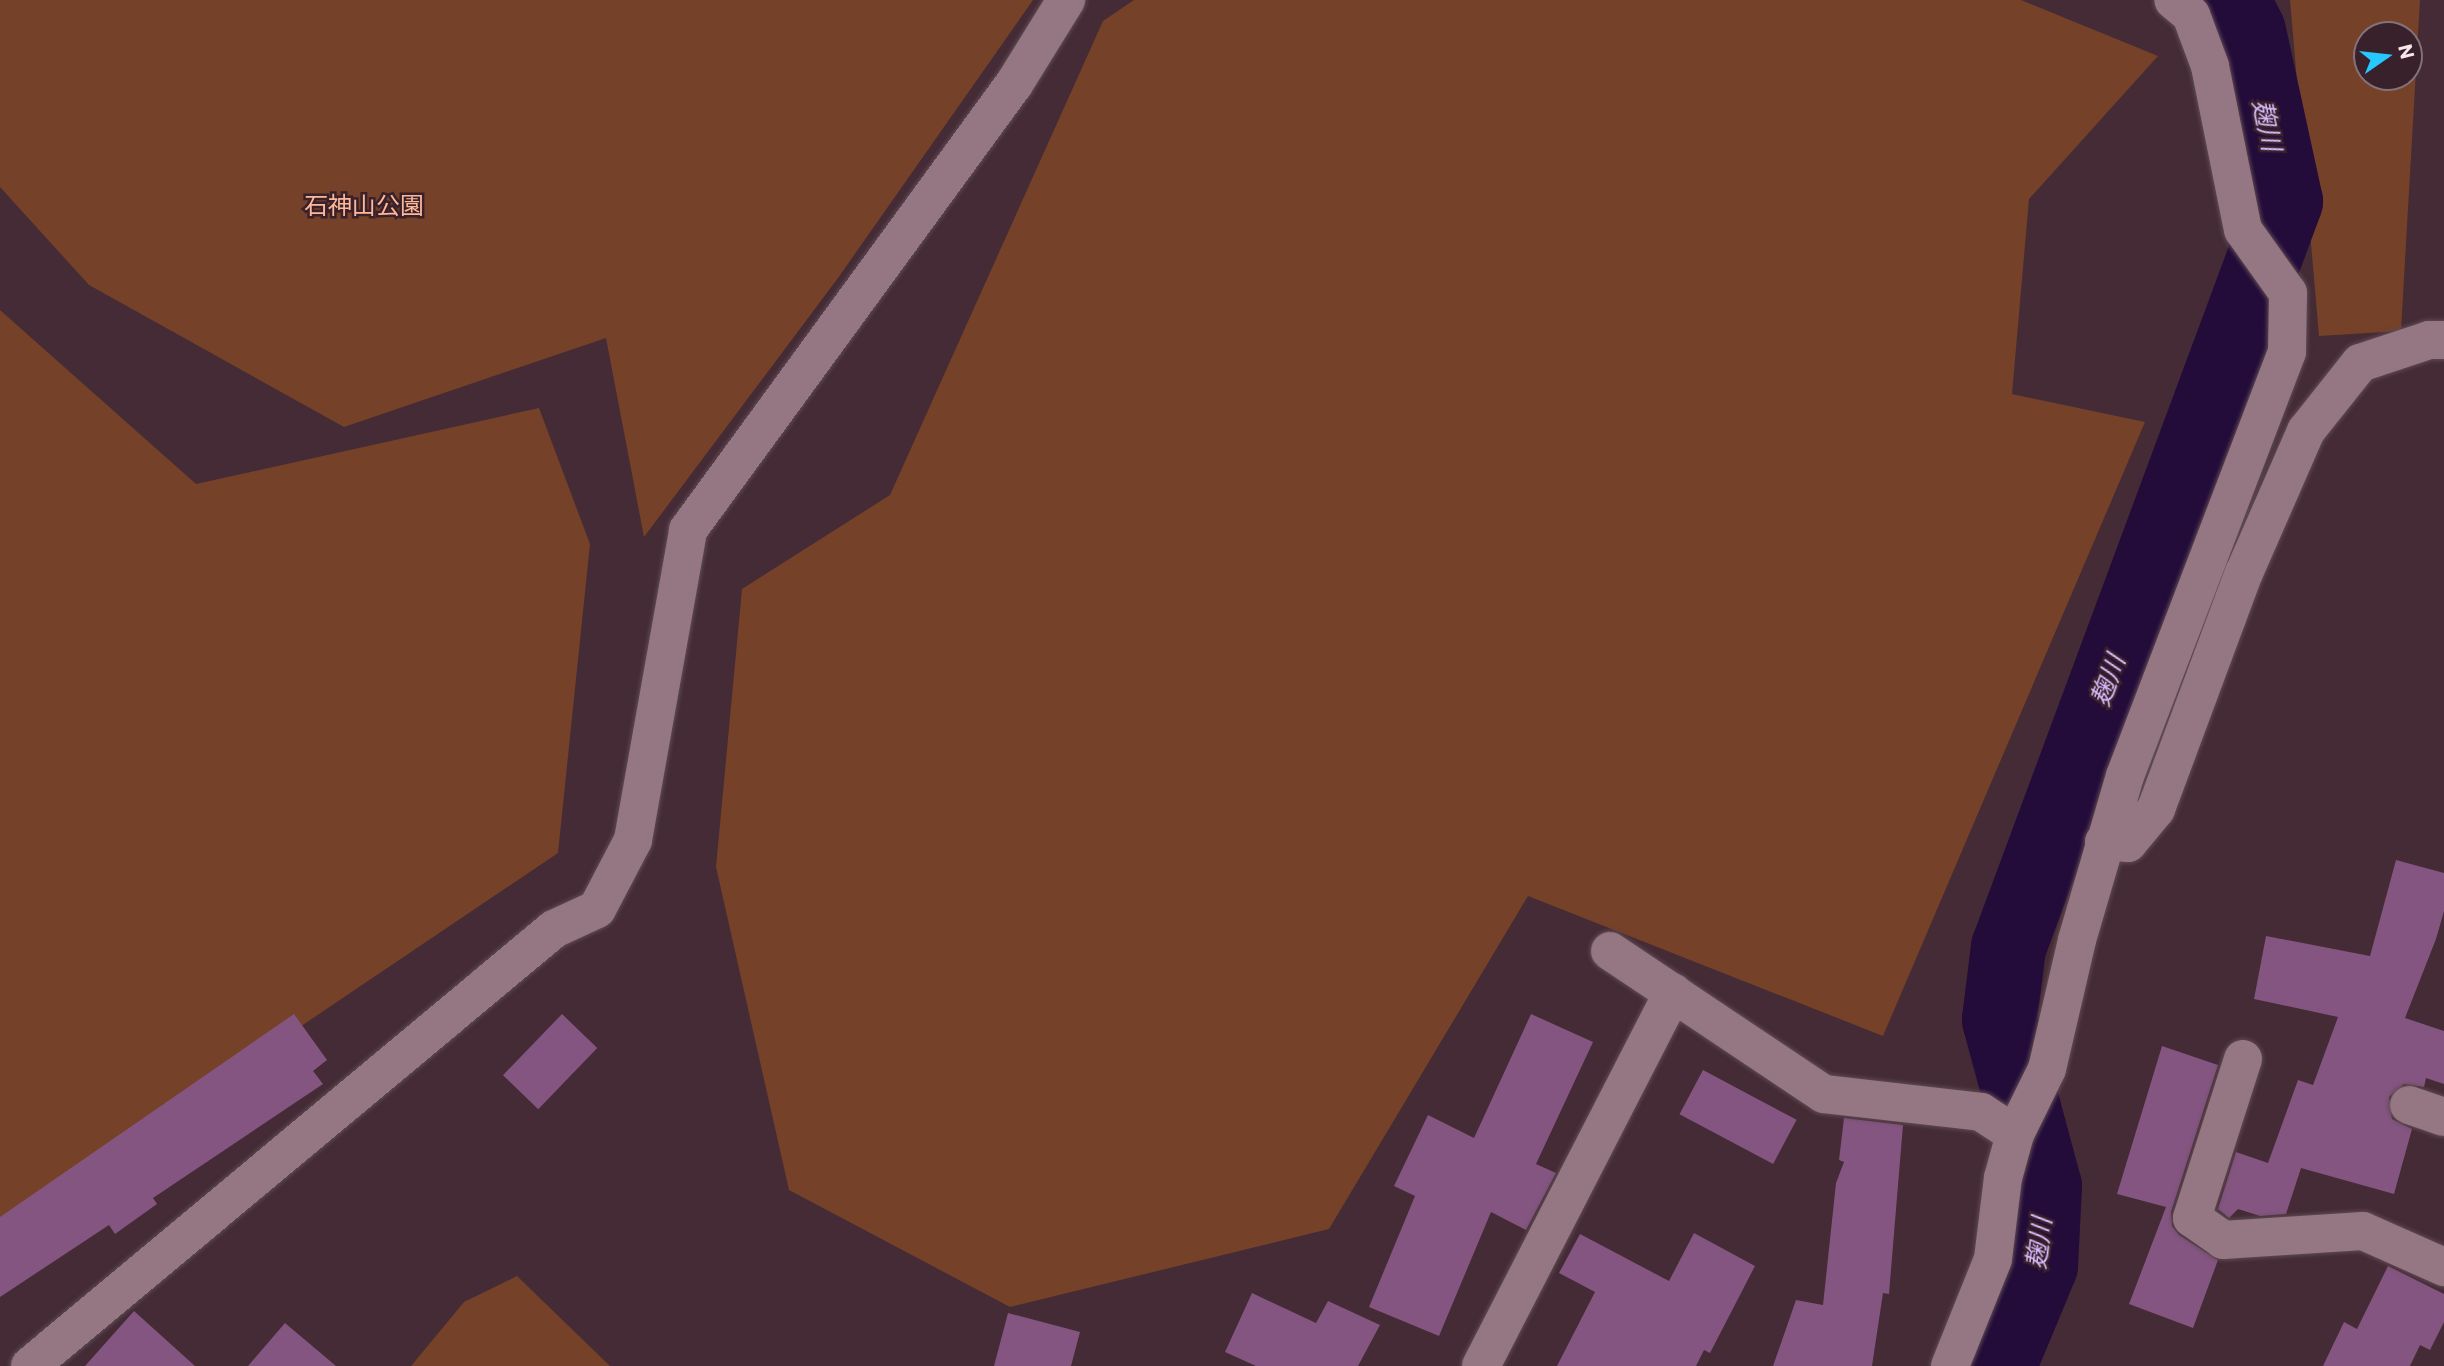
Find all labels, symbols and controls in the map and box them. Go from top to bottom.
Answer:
north arrow [2353,21,2423,91]
text: N [2394,42,2420,61]
water label: 麹川 [2247,96,2289,154]
park label: 石神山公園 [304,191,424,219]
water label: 麹川 [2083,650,2131,710]
water label: 麹川 [2019,1215,2057,1271]

